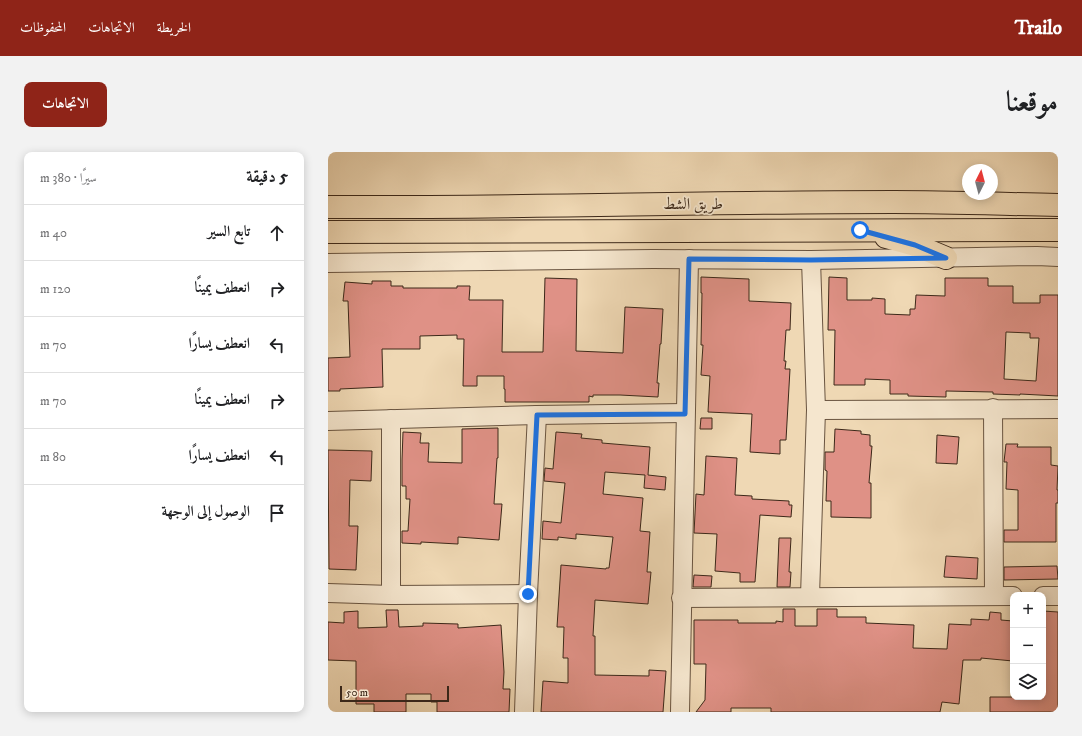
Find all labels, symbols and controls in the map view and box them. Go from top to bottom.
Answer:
text: Trailo [1015,17,1062,40]
text: المحفوظات [20,19,66,37]
text: الاتجاهات [88,19,135,37]
text: الخريطة [157,19,191,37]
button: الاتجاهات [24,82,107,127]
text: موقعنا [1006,85,1058,120]
north arrow [962,164,998,200]
text: 5 دقيقة [246,166,288,188]
text: سيرًا · 380 m [40,170,97,186]
street label: طريق الشط [663,194,723,214]
route start [851,221,869,239]
text: تابع السير [208,222,250,241]
icon: ahead [266,222,288,244]
text: 40 m [40,225,67,241]
text: انعطف يمينًا [195,278,250,297]
icon: right [266,278,288,300]
text: 120 m [40,281,71,297]
text: انعطف يسارًا [189,334,250,353]
icon: left [266,334,288,356]
text: 70 m [40,337,66,353]
text: انعطف يمينًا [195,390,250,409]
icon: right [266,390,288,412]
text: 70 m [40,393,66,409]
text: انعطف يسارًا [189,446,250,465]
icon: left [266,446,288,468]
text: 80 m [40,449,66,465]
text: الوصول إلى الوجهة [161,502,250,521]
icon: arrive [266,502,288,524]
route end [519,585,537,603]
map controls [1010,592,1046,700]
button: + [1010,592,1046,628]
button: − [1010,628,1046,664]
button: layers [1010,664,1046,700]
scale bar [340,684,449,703]
text: 50 m [346,686,368,700]

